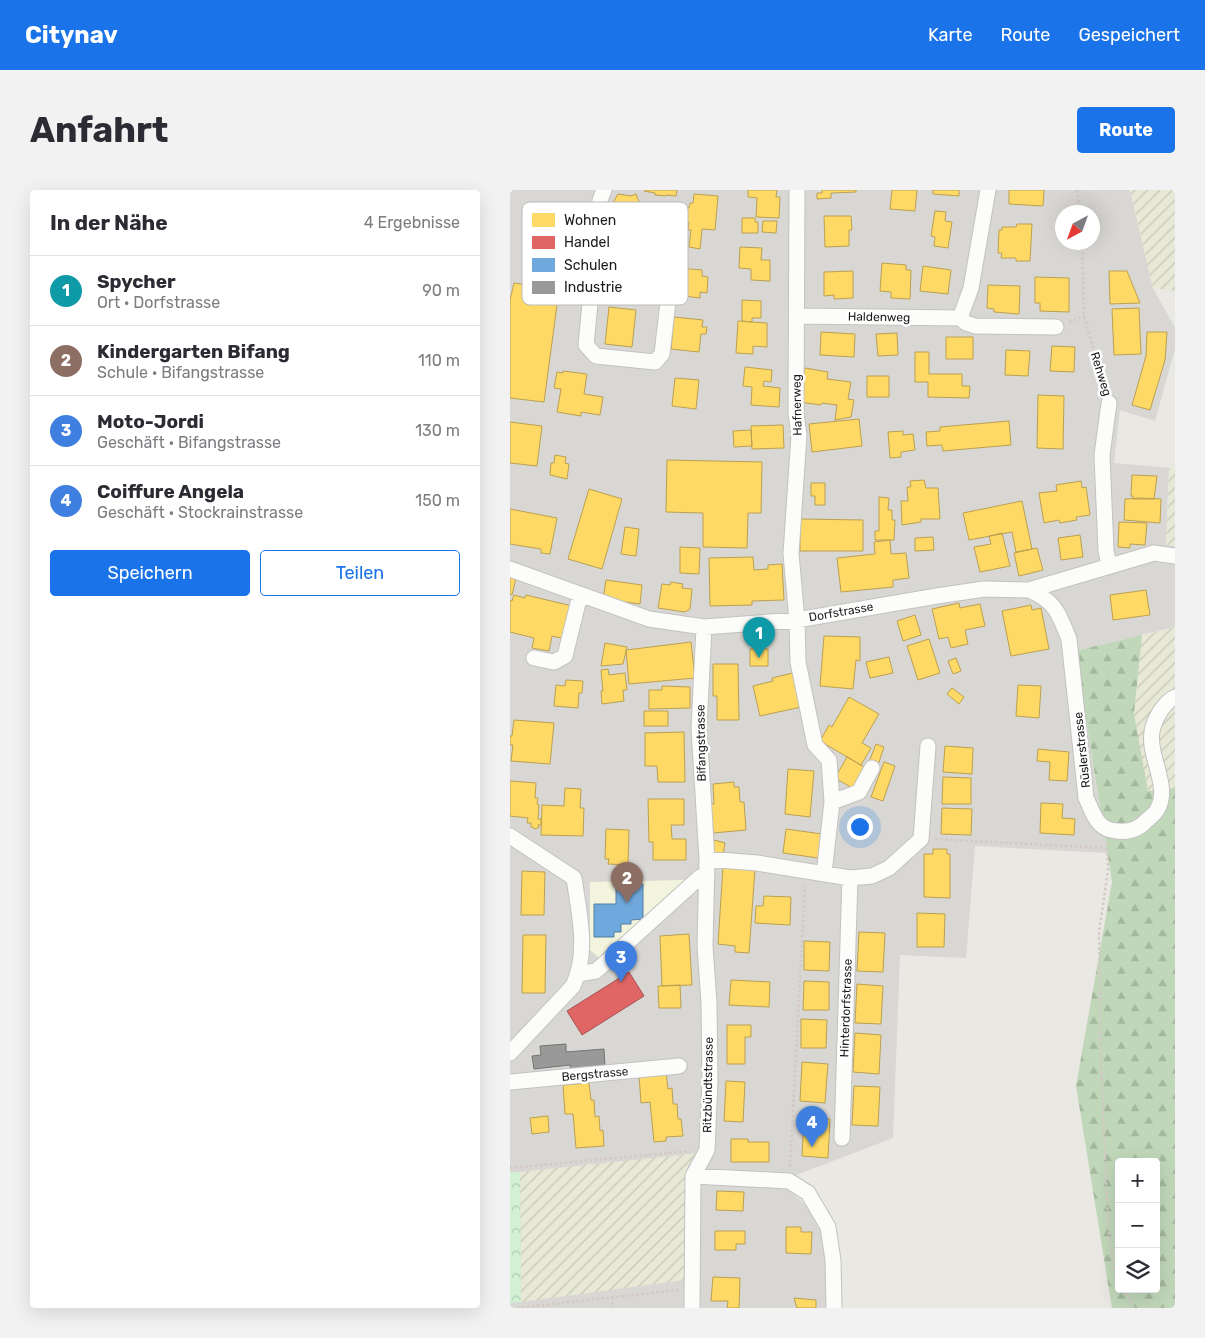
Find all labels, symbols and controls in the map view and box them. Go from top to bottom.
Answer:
text: Citynav [25,21,118,49]
text: Karte [928,24,972,46]
text: Route [1000,24,1050,46]
text: Gespeichert [1078,24,1180,46]
button: Route [1077,107,1175,153]
text: Anfahrt [30,109,168,151]
legend [522,202,688,305]
north arrow [1055,205,1100,250]
text: In der Nähe [50,210,168,235]
text: Wohnen [564,212,616,229]
text: 4 Ergebnisse [364,213,460,232]
text: Handel [564,234,610,251]
text: Schulen [564,257,617,274]
text: Spycher [97,270,176,293]
text: Industrie [564,279,622,296]
text: 1 [62,281,70,300]
text: 90 m [422,281,460,300]
text: Ort · Dorfstrasse [97,293,220,312]
street label: Haldenweg [848,309,910,325]
text: Kindergarten Bifang [97,340,290,363]
street label: Rehweg [1088,350,1114,398]
text: 2 [61,351,71,370]
text: 110 m [418,351,460,370]
text: Schule · Bifangstrasse [97,363,264,382]
street label: Hafnerweg [789,374,805,436]
text: Moto-Jordi [97,410,204,433]
text: 3 [61,421,71,440]
text: 130 m [415,421,460,440]
text: Geschäft · Bifangstrasse [97,433,281,452]
text: Coiffure Angela [97,480,244,503]
text: 4 [61,491,71,510]
text: 150 m [415,491,460,510]
text: Geschäft · Stockrainstrasse [97,503,303,522]
button: Speichern [50,550,250,596]
button: Teilen [260,550,460,596]
street label: Dorfstrasse [808,599,875,625]
pin: 1 [743,617,775,658]
street label: Bifangstrasse [693,704,709,782]
street label: Rüslerstrasse [1071,711,1093,789]
your location [847,814,873,840]
pin: 2 [611,862,643,903]
pin: 3 [605,941,637,982]
street label: Hinterdorfstrasse [837,958,855,1057]
street label: Ritzbündtstrasse [700,1037,716,1133]
street label: Bergstrasse [561,1064,629,1084]
pin: 4 [796,1106,828,1147]
map controls [1115,1158,1160,1293]
button: + [1115,1158,1160,1203]
button: − [1115,1203,1160,1248]
button: layers [1115,1248,1160,1293]

